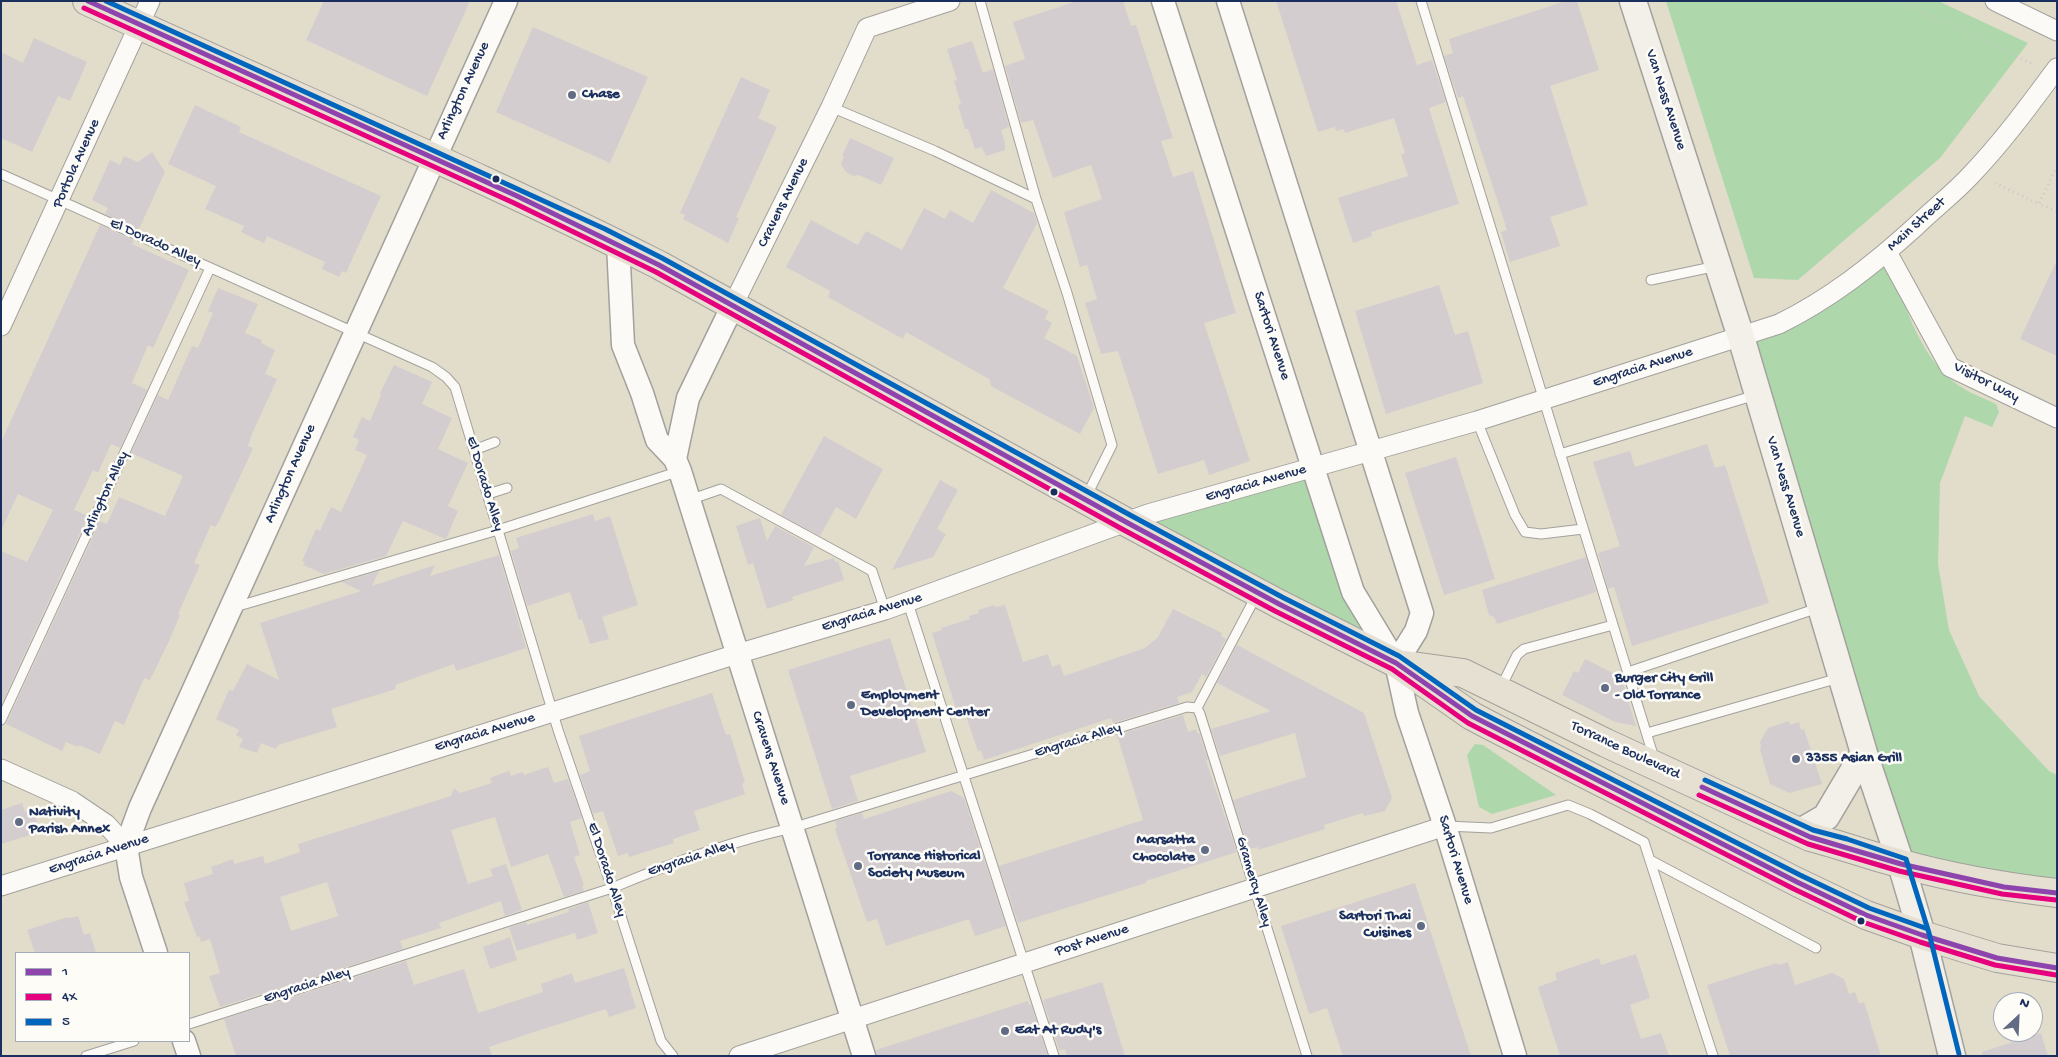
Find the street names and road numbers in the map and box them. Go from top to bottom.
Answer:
street label: Arlington Avenue [433,39,495,143]
street label: Van Ness Avenue [1640,47,1690,153]
street label: Portola Avenue [49,117,105,211]
street label: Cravens Avenue [755,155,813,251]
street label: Main Street [1884,194,1950,256]
street label: El Dorado Alley [107,215,203,271]
street label: Sartori Avenue [1248,290,1294,382]
street label: Engracia Avenue [1591,343,1695,393]
street label: Visitor Way [1950,359,2022,407]
street label: Arlington Avenue [261,422,321,526]
street label: El Dorado Alley [461,434,507,534]
street label: Van Ness Avenue [1761,434,1809,540]
street label: Arlington Alley [79,449,133,539]
street label: Engracia Avenue [1204,461,1308,507]
street label: Engracia Avenue [820,589,924,637]
street label: Engracia Avenue [433,709,537,757]
street label: Cravens Avenue [746,709,794,807]
street label: Torrance Boulevard [1567,718,1683,784]
street label: Engracia Alley [1033,719,1123,763]
street label: Sartori Avenue [1433,814,1477,906]
street label: El Dorado Alley [582,821,630,919]
street label: Engracia Avenue [47,830,151,880]
street label: Gramercy Alley [1231,835,1275,929]
street label: Engracia Alley [646,837,736,881]
street label: Post Avenue [1053,921,1131,961]
street label: Engracia Alley [262,964,352,1008]

